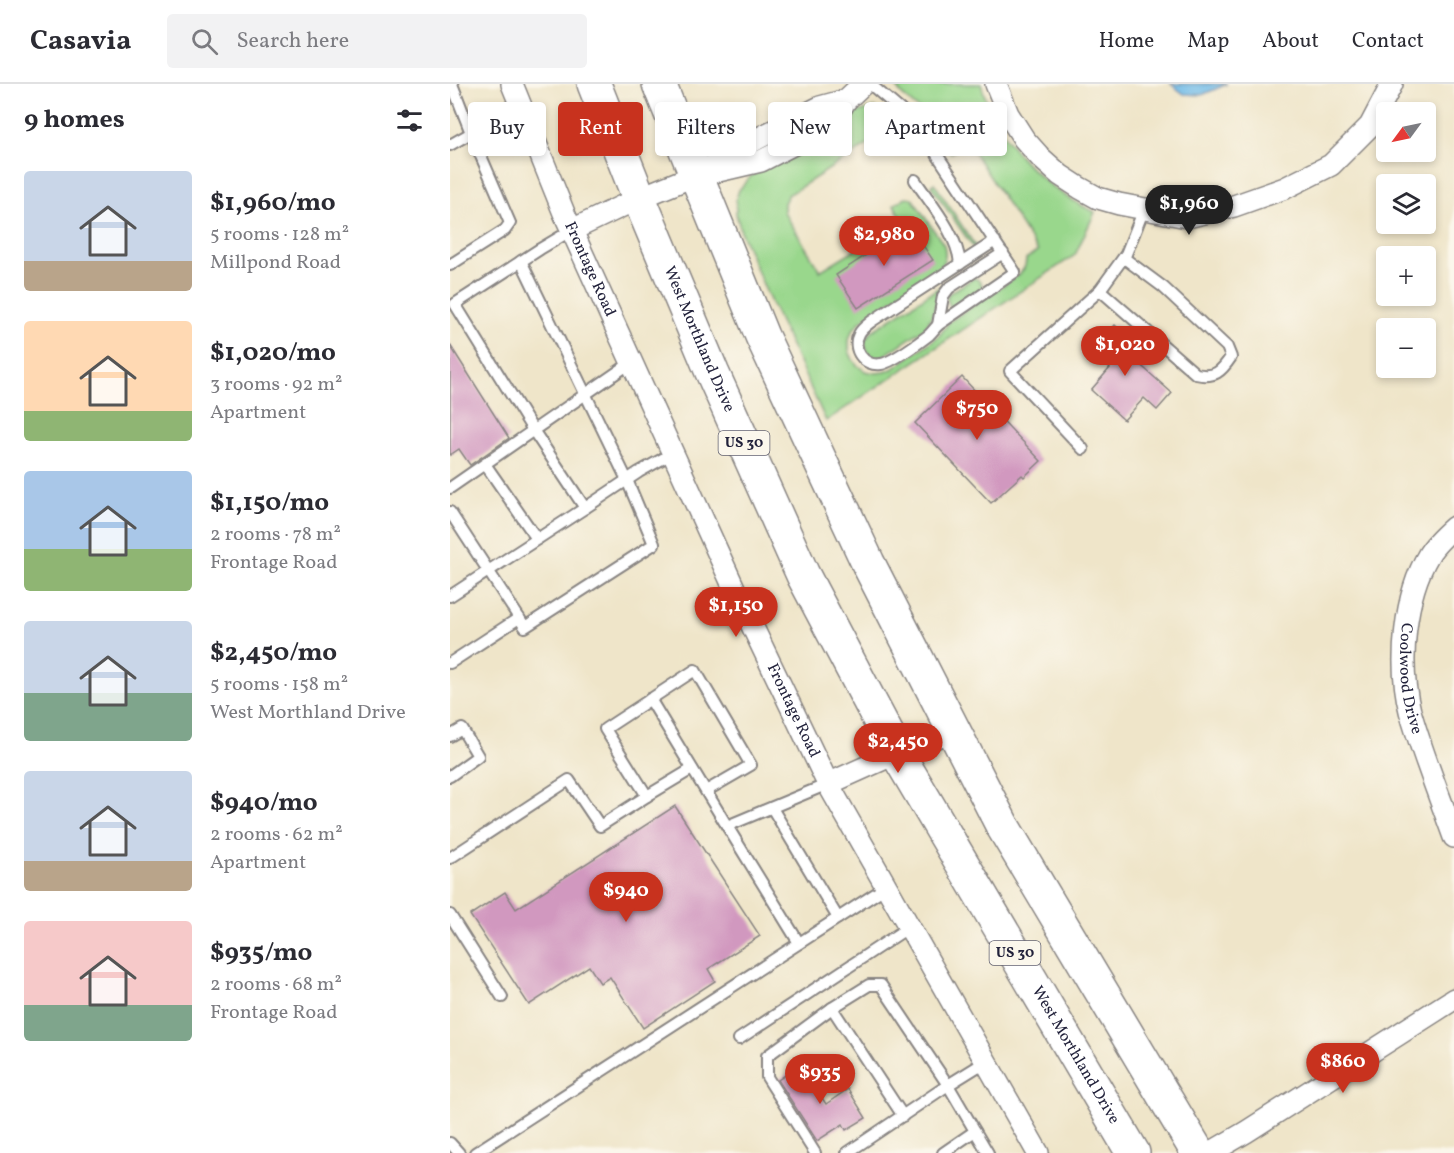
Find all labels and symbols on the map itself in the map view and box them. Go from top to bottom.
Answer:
north arrow [1376,102,1436,162]
pin: $1,960 [1140,185,1238,236]
pin: $2,980 [835,216,933,267]
street label: Frontage Road [558,218,621,320]
street label: West Morthland Drive [658,263,740,416]
pin: $1,020 [1076,326,1174,377]
pin: $750 [941,390,1013,441]
road number: US 30 [718,431,770,455]
pin: $1,150 [687,587,785,638]
street label: Coolwood Drive [1393,621,1427,737]
street label: Frontage Road [761,660,825,762]
pin: $2,450 [849,723,947,774]
pin: $940 [590,872,662,923]
road number: US 30 [990,941,1040,965]
street label: West Morthland Drive [1026,982,1125,1128]
pin: $860 [1307,1043,1379,1094]
pin: $935 [784,1054,856,1105]

